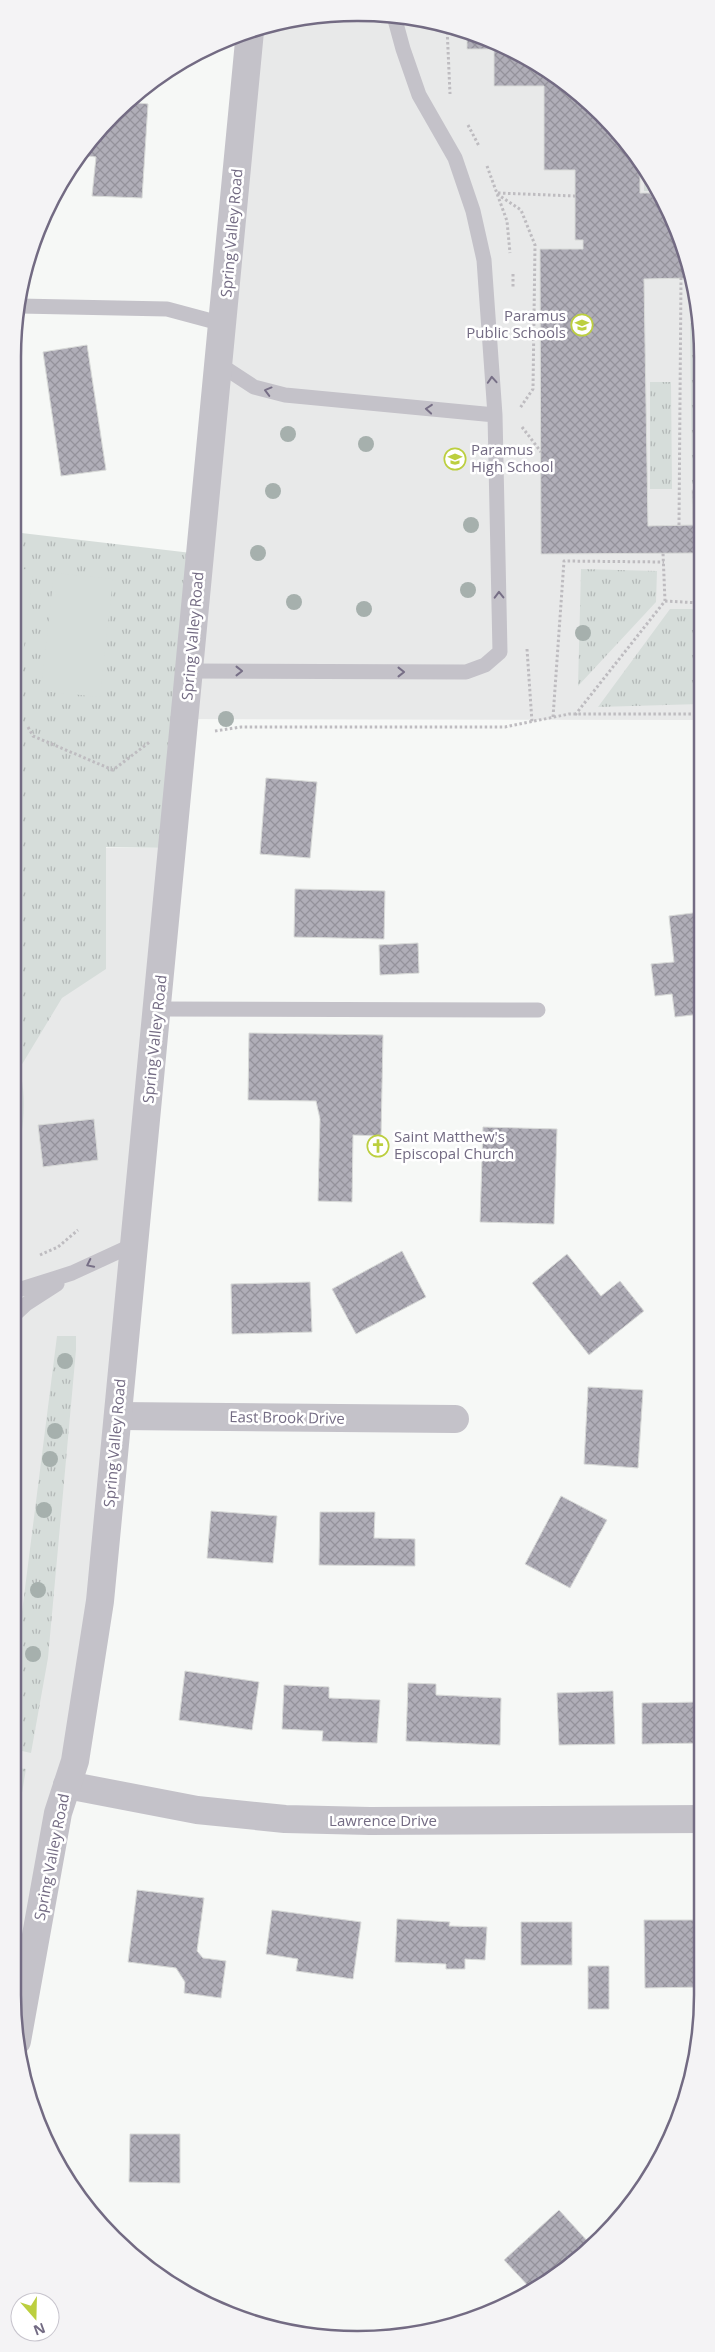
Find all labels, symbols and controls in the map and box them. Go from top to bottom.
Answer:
street label: Spring Valley Road [215,168,247,298]
place label: Paramus Public Schools [466,305,566,342]
school or university icon: Paramus Public Schools [570,313,594,337]
one-way arrow [487,375,498,383]
one-way arrow [264,386,272,396]
one-way arrow [425,404,433,415]
place label: Paramus High School [471,439,554,476]
school or university icon: Paramus High School [443,447,467,471]
street label: Spring Valley Road [176,571,208,701]
one-way arrow [494,590,504,598]
one-way arrow [236,666,243,676]
one-way arrow [398,667,406,677]
street label: Spring Valley Road [137,974,171,1104]
place label: Saint Matthew's Episcopal Church [394,1126,514,1163]
church icon: Saint Matthew's Episcopal Church [366,1134,390,1158]
one-way arrow [87,1258,96,1268]
street label: Spring Valley Road [98,1378,130,1508]
street label: East Brook Drive [229,1406,345,1428]
street label: Spring Valley Road [29,1792,73,1922]
street label: Lawrence Drive [329,1810,437,1830]
north arrow [10,2292,60,2342]
text: N [31,2319,48,2341]

